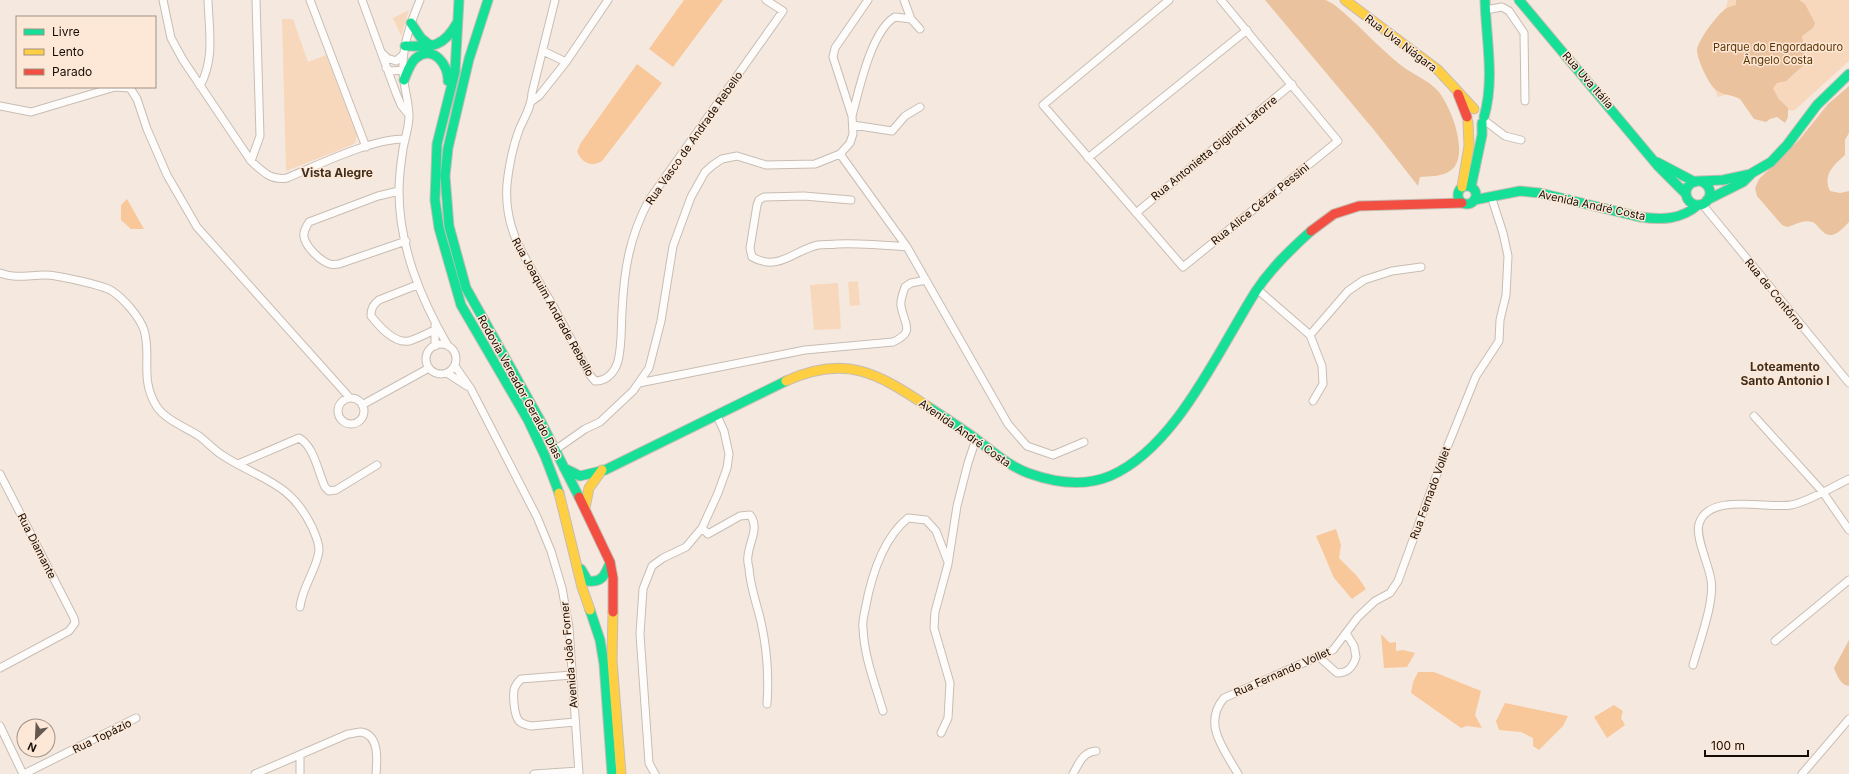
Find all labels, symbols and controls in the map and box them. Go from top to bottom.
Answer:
street label: Rua Uva Niágara [1362,11,1440,75]
legend [16,16,156,88]
text: Livre [52,24,80,39]
park label: Parque do Engordadouro Ângelo Costa [1713,40,1843,67]
text: Lento [52,44,84,59]
street label: Rua Uva Itália [1559,49,1617,111]
text: Parado [52,64,92,79]
street label: Rua Vasco de Andrade Rebello [642,68,746,207]
street label: Rua Antonietta Gigliotti Latorre [1148,93,1280,203]
street label: Rua Alice Cézar Pessini [1208,160,1312,248]
district label: Vista Alegre [301,165,373,180]
street label: Avenida André Costa [1537,187,1647,223]
street label: Rua Joaquim Andrade Rebello [509,235,597,379]
street label: Rua de Contôrno [1742,256,1808,333]
street label: Rodovia Vereador Geraldo Dias [475,313,565,461]
district label: Loteamento Santo Antonio I [1740,359,1830,388]
street label: Avenida André Costa [916,396,1014,470]
street label: Rua Fernado Vollet [1407,444,1453,541]
street label: Rua Diamante [14,511,60,581]
street label: Avenida João Forner [557,601,581,709]
street label: Rua Fernando Vollet [1232,644,1333,700]
street label: Rua Topázio [70,715,134,756]
north arrow [16,718,56,758]
scale bar [1705,732,1808,758]
text: 100 m [1711,738,1745,753]
text: N [25,739,39,755]

